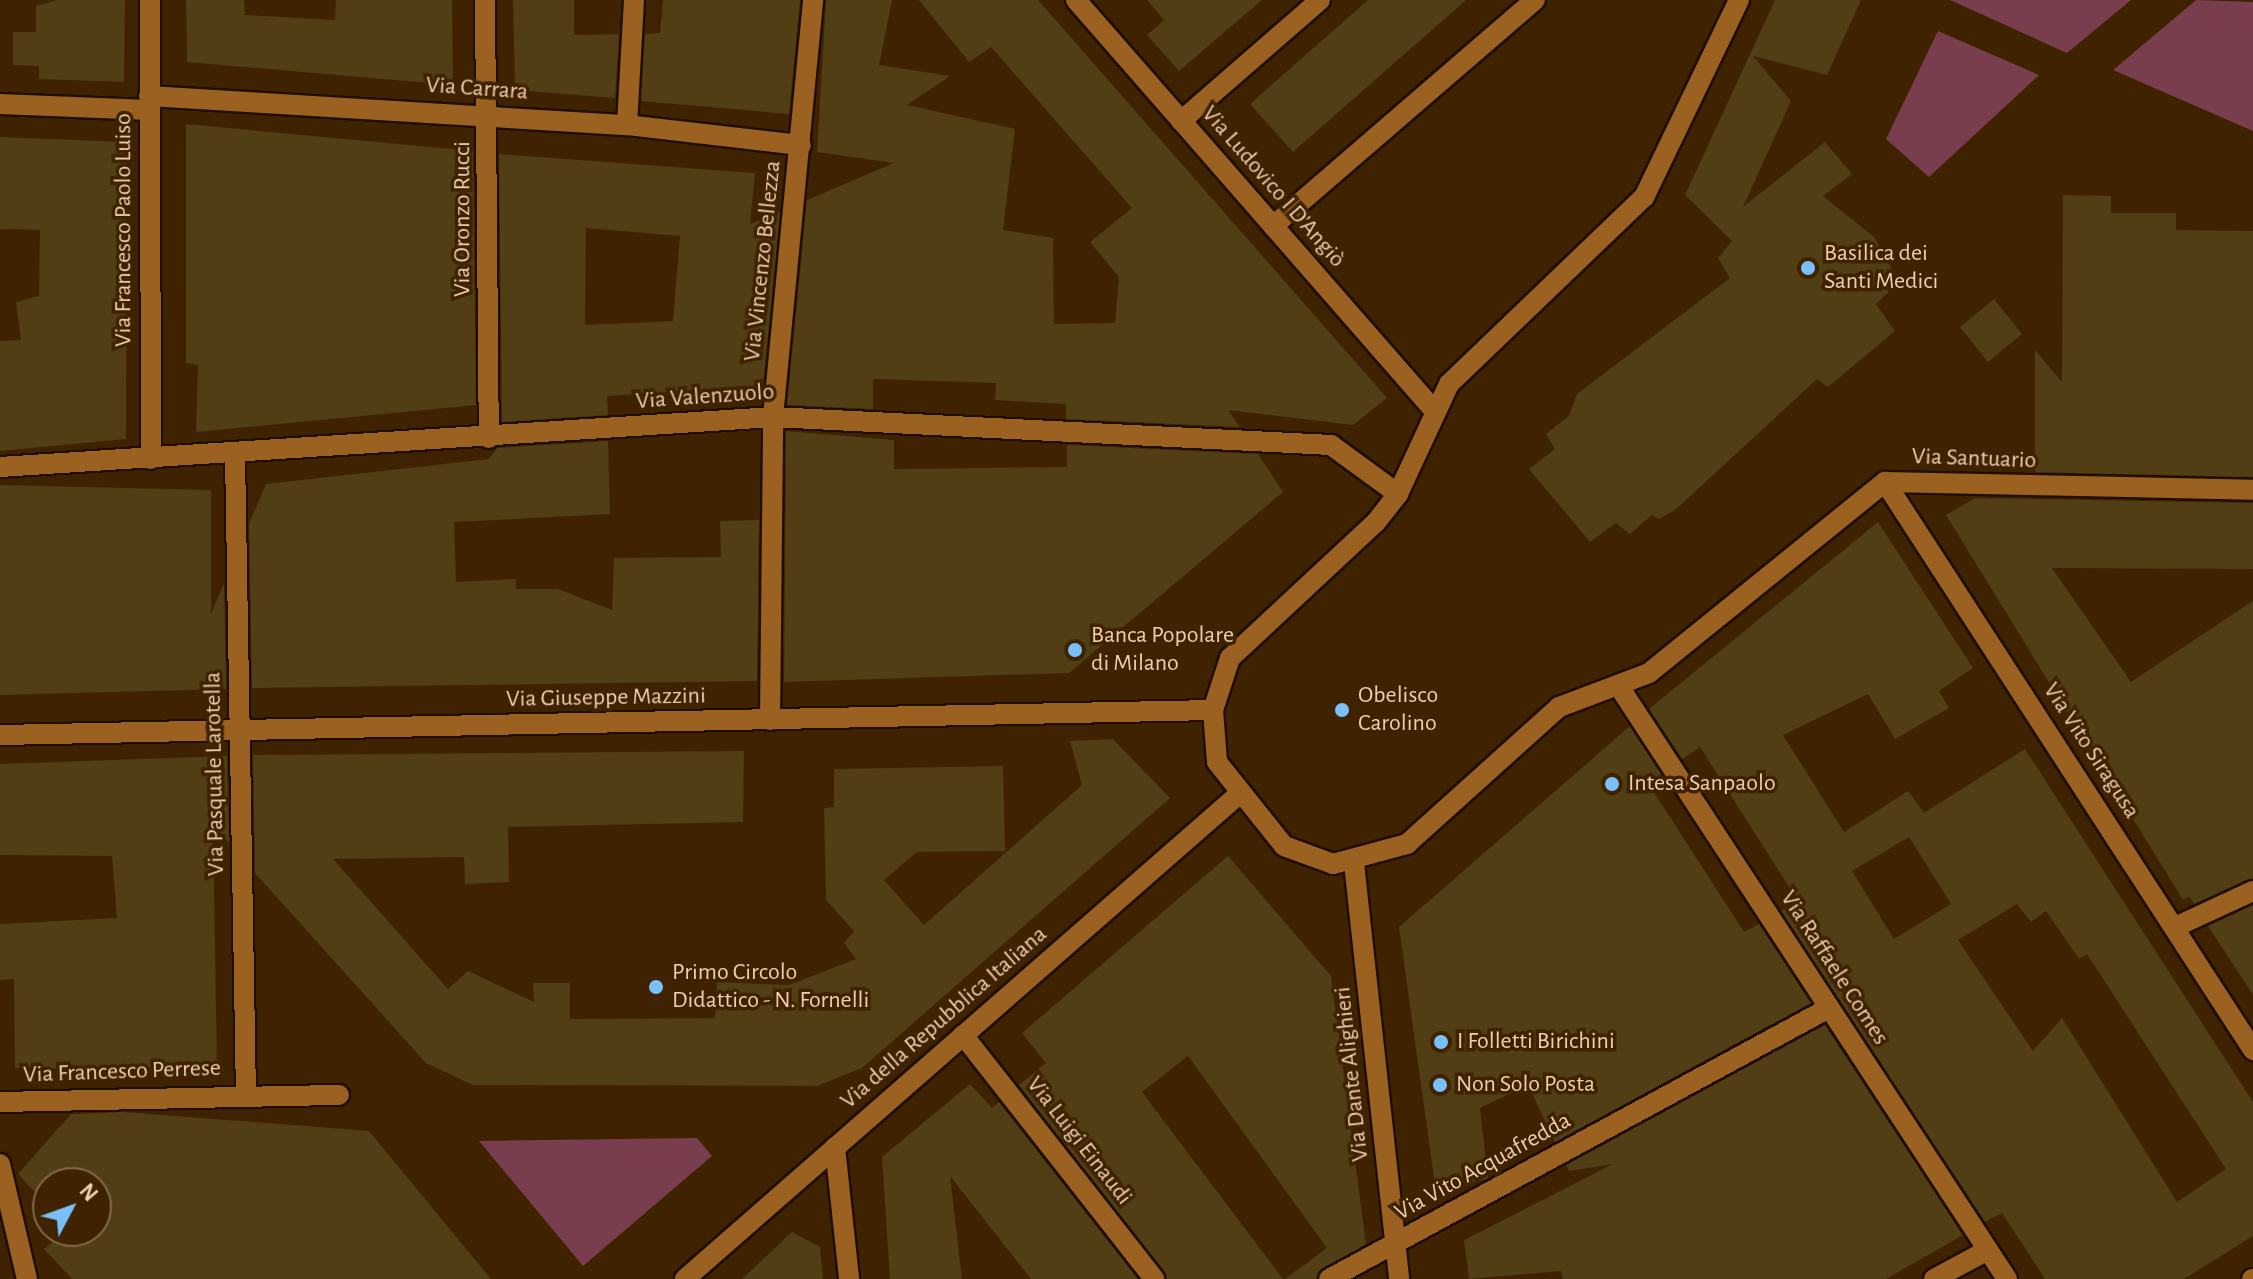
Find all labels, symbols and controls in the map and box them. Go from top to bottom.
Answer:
street label: Via Carrara [425,71,529,107]
street label: Via Ludovico I D'Angiò [1195,100,1351,274]
street label: Via Francesco Paolo Luiso [110,113,138,347]
street label: Via Oronzo Rucci [449,141,477,297]
street label: Via Vincenzo Bellezza [738,159,788,363]
place label: Basilica dei Santi Medici [1824,240,1938,296]
marker: Basilica dei Santi Medici [1799,259,1817,277]
street label: Via Valenzuolo [635,378,775,416]
street label: Via Santuario [1911,442,2037,476]
place label: Banca Popolare di Milano [1091,622,1234,678]
marker: Banca Popolare di Milano [1066,641,1084,659]
street label: Via Pasquale Larotella [199,672,231,876]
street label: Via Vito Siragusa [2036,678,2146,824]
street label: Via Giuseppe Mazzini [506,682,706,714]
place label: Obelisco Carolino [1358,682,1438,738]
marker: Obelisco Carolino [1333,701,1351,719]
place label: Intesa Sanpaolo [1628,770,1776,798]
marker: Intesa Sanpaolo [1603,775,1621,793]
street label: Via Raffaele Comes [1773,885,1895,1051]
street label: Via della Repubblica Italiana [835,920,1053,1116]
place label: Primo Circolo Didattico - N. Fornelli [672,959,869,1015]
marker: Primo Circolo Didattico - N. Fornelli [647,978,665,996]
street label: Via Dante Alighieri [1328,985,1376,1163]
place label: I Folletti Birichini [1457,1028,1615,1056]
marker: I Folletti Birichini [1432,1033,1450,1051]
street label: Via Francesco Perrese [23,1054,221,1090]
street label: Via Luigi Einaudi [1020,1071,1138,1211]
place label: Non Solo Posta [1456,1071,1595,1099]
marker: Non Solo Posta [1431,1076,1449,1094]
street label: Via Vito Acquafredda [1390,1107,1576,1227]
north arrow [32,1167,112,1247]
text: N [75,1180,102,1206]

